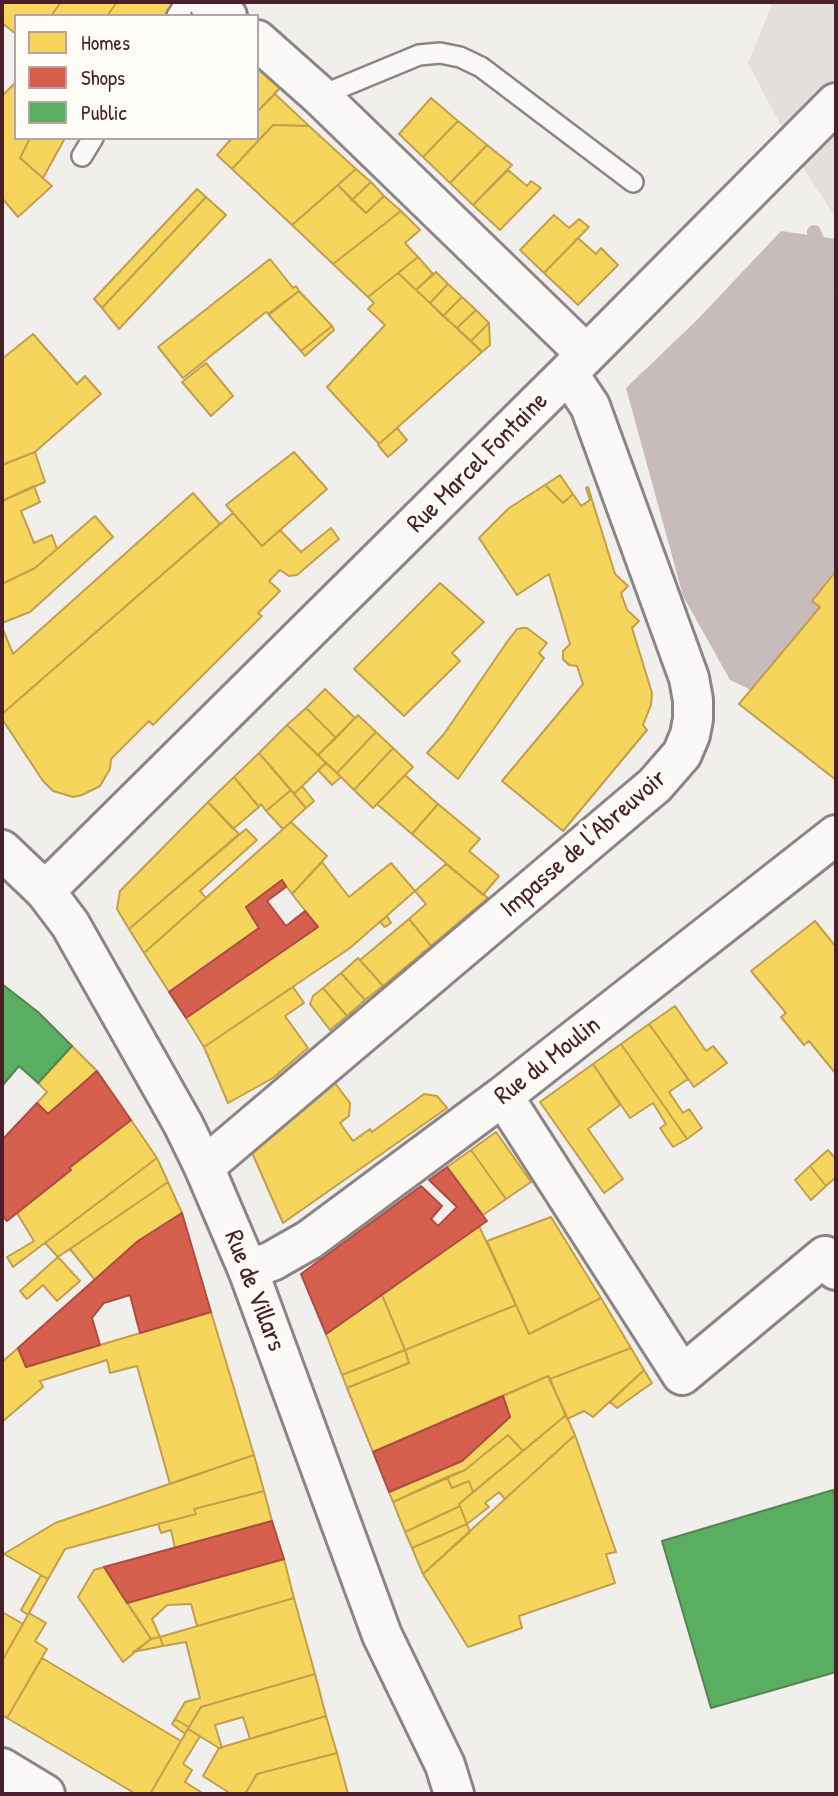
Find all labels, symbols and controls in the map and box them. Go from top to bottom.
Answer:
legend [14,14,259,140]
text: Homes [81,28,130,57]
text: Shops [81,63,125,92]
text: Public [81,98,127,127]
street label: Rue Marcel Fontaine [401,386,555,540]
street label: Impasse de l'Abreuvoir [495,763,673,925]
street label: Rue du Moulin [489,1010,607,1112]
street label: Rue de Villars [217,1226,291,1356]

